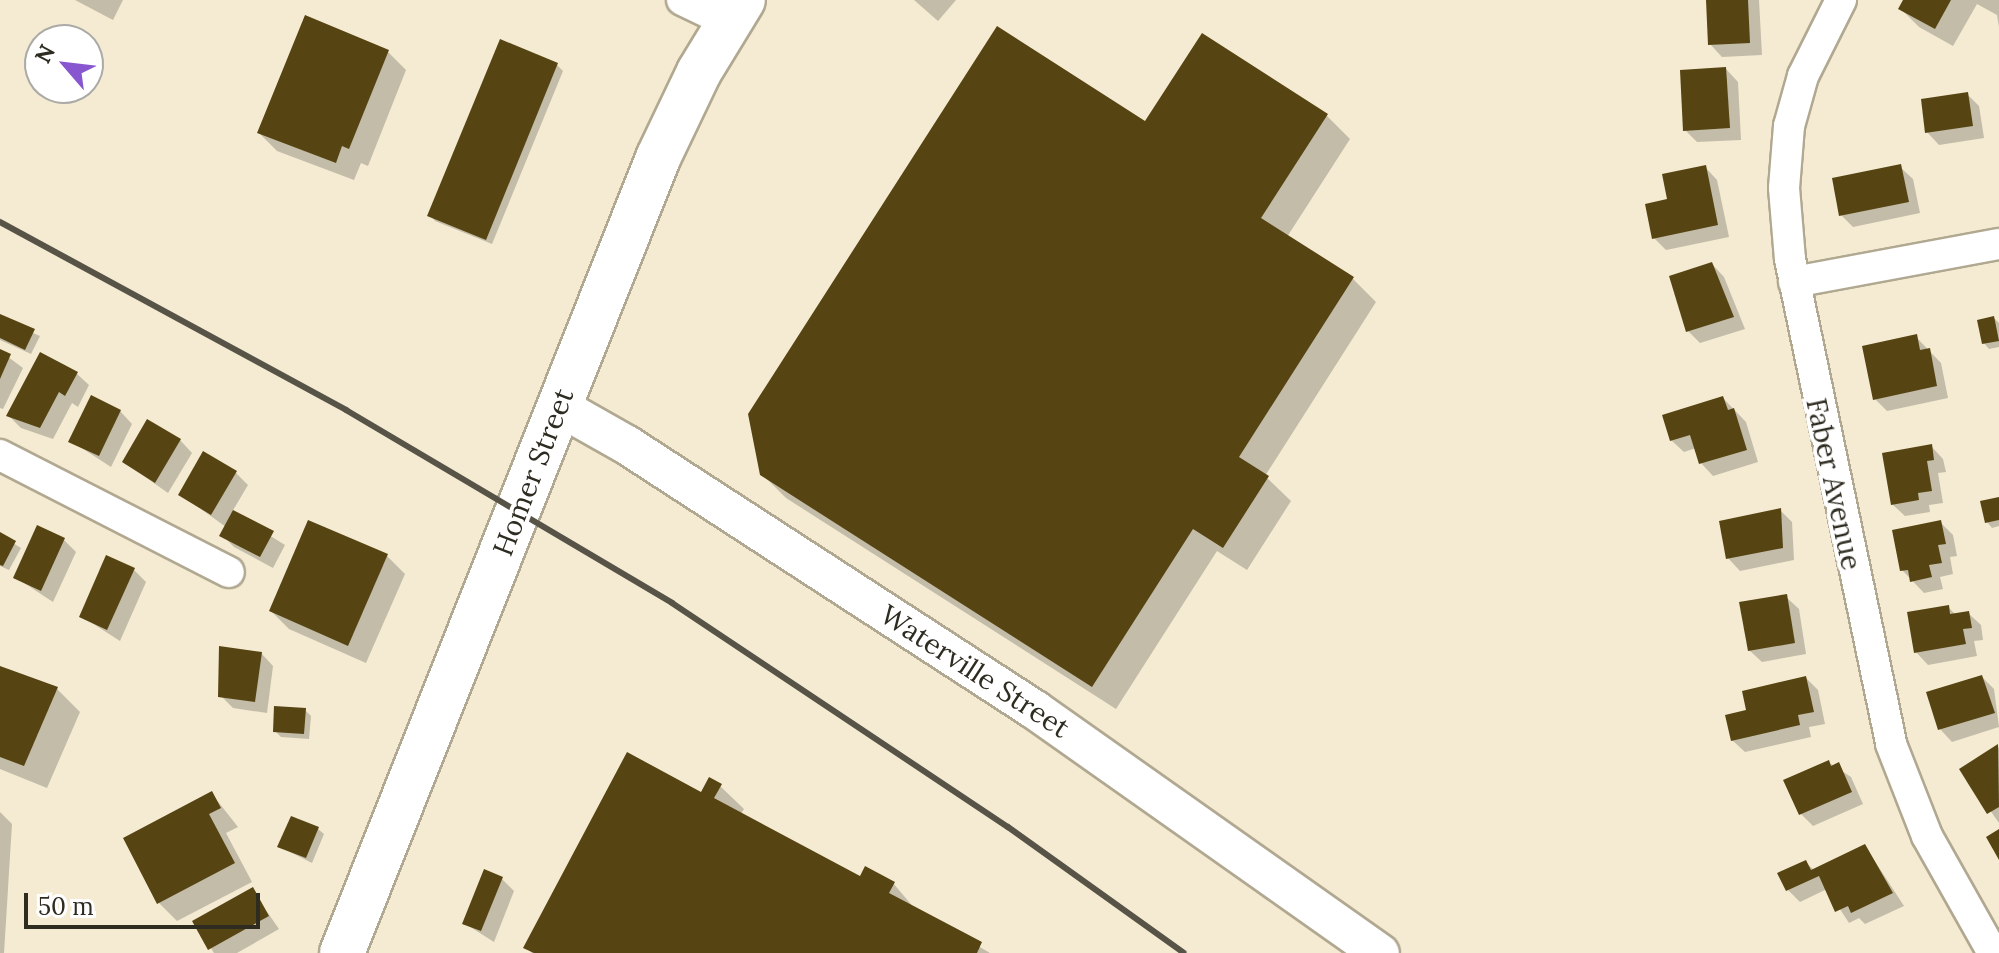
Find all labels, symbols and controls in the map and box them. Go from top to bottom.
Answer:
north arrow [24,24,104,104]
text: N [28,40,61,68]
street label: Homer Street [486,384,580,560]
street label: Faber Avenue [1799,395,1869,573]
street label: Waterville Street [874,597,1076,745]
scale bar [28,877,264,927]
text: 50 m [38,891,94,922]

